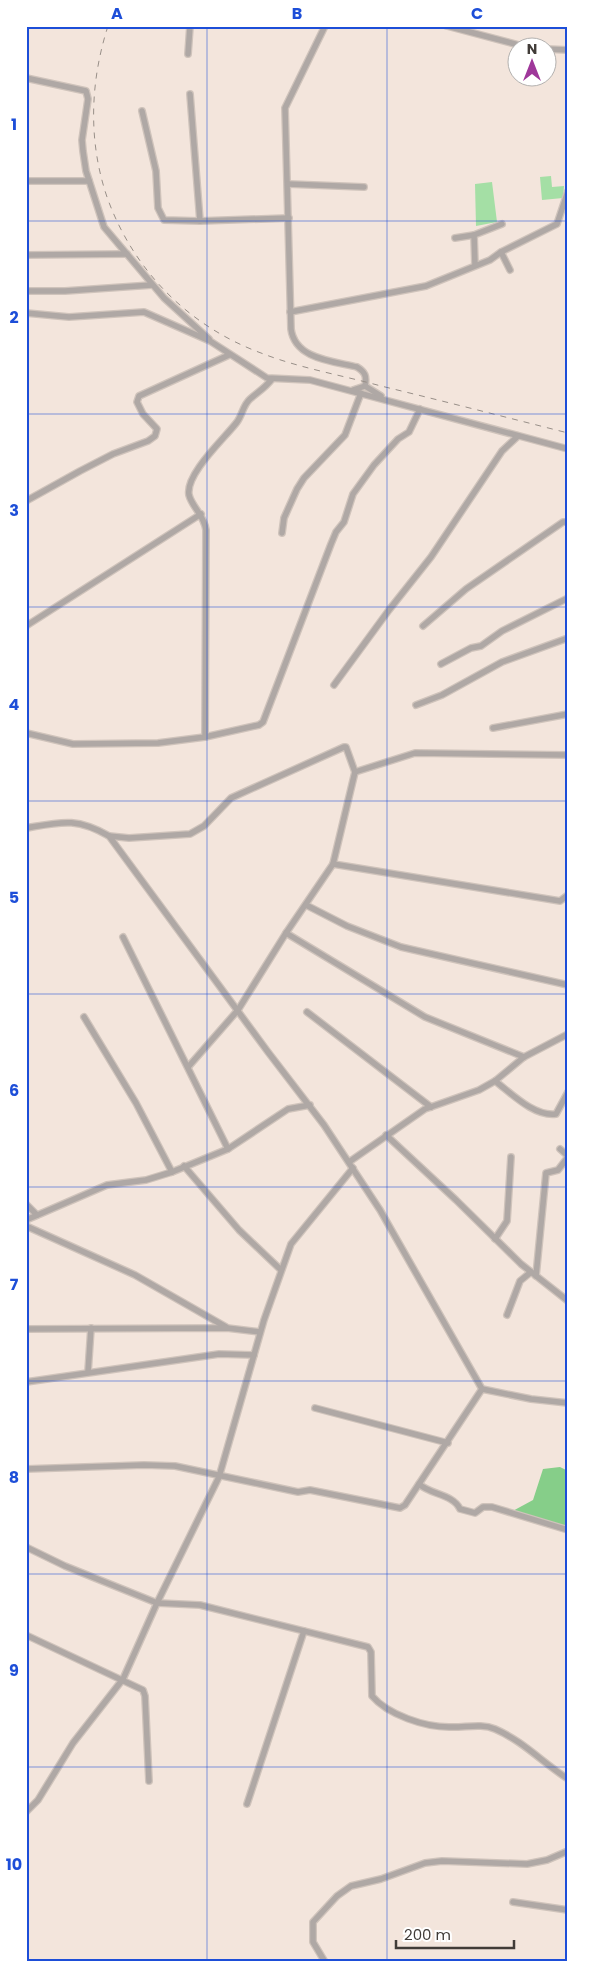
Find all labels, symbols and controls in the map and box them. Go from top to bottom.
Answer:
text: A [111,2,123,25]
text: B [292,2,302,25]
text: C [471,2,483,25]
north arrow [506,38,556,88]
text: N [527,39,537,59]
text: 1 [11,113,17,136]
text: 2 [9,306,19,329]
text: 3 [9,499,19,522]
text: 4 [9,693,20,716]
text: 5 [9,886,19,909]
text: 6 [9,1079,19,1102]
text: 7 [10,1273,19,1296]
text: 8 [9,1466,19,1489]
text: 9 [9,1659,19,1682]
text: 10 [6,1853,22,1876]
scale bar [396,1918,514,1950]
text: 200 m [404,1924,451,1945]

